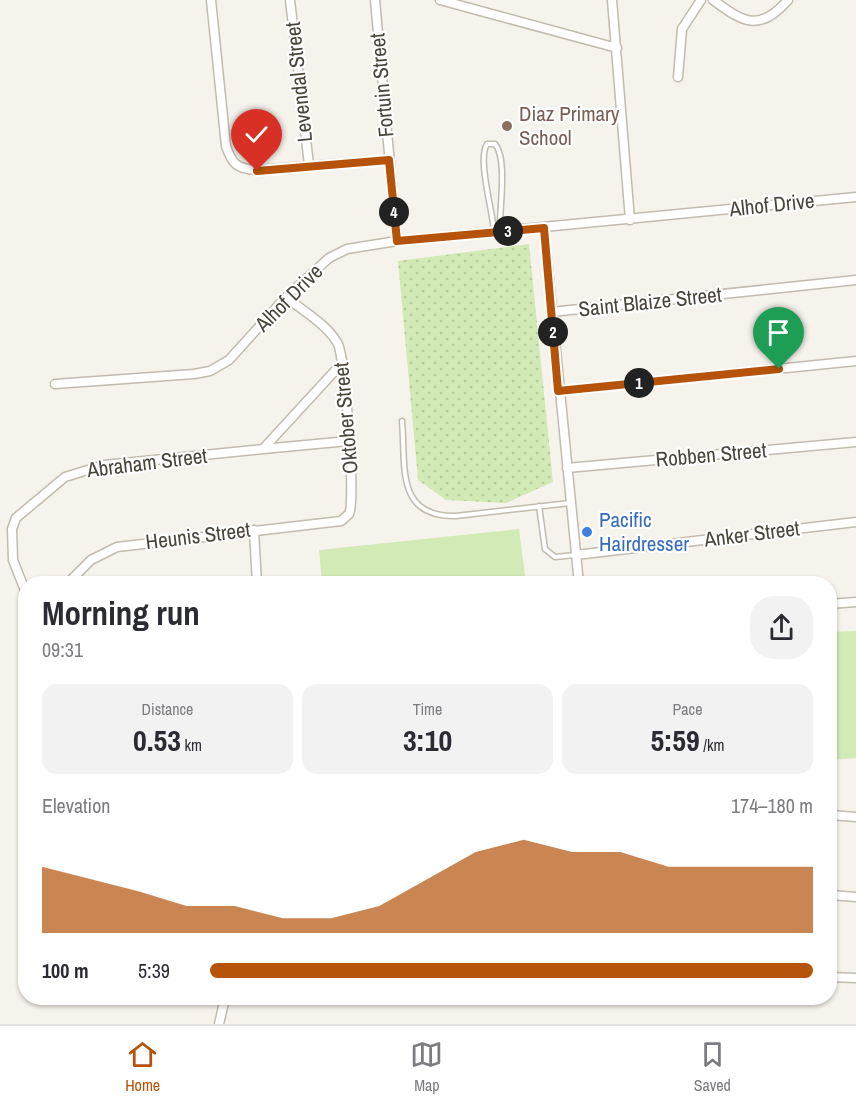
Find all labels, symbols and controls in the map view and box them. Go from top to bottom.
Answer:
street label: Levendal Street [278,20,319,144]
street label: Fortuin Street [362,32,400,138]
place label: Diaz Primary School [519,99,620,152]
pin [231,109,282,171]
icon: check [240,118,273,151]
marker: Diaz Primary School [500,119,514,133]
street label: Alhof Drive [727,186,816,223]
pin: 4 [379,197,409,227]
text: 4 [390,201,398,223]
pin: 3 [493,216,523,246]
text: 3 [504,220,512,242]
street label: Alhof Drive [248,257,329,339]
street label: Saint Blaize Street [577,280,723,323]
pin [753,307,804,369]
icon: arrive [762,316,795,349]
pin: 2 [538,317,568,347]
text: 2 [549,321,557,343]
street label: Oktober Street [326,361,365,475]
pin: 1 [624,368,654,398]
text: 1 [635,372,643,394]
street label: Robben Street [654,435,768,474]
street label: Abraham Street [84,441,209,484]
place label: Pacific Hairdresser [599,505,689,558]
street label: Anker Street [702,513,801,554]
street label: Heunis Street [144,515,252,556]
marker: Pacific Hairdresser [580,525,594,539]
text: Morning run [42,591,200,635]
button: share [750,596,813,659]
text: 09:31 [42,636,83,663]
text: Distance [142,698,193,720]
text: Time [413,698,442,720]
text: Pace [673,698,702,720]
text: 0.53 [133,720,181,760]
text: 3:10 [403,720,452,760]
text: 5:59 [650,720,700,760]
text: km [181,734,202,756]
text: /km [700,734,725,756]
text: Elevation [42,792,110,819]
text: 174–180 m [731,792,813,819]
text: 100 m [42,957,89,984]
text: 5:39 [138,957,170,984]
tab: Home [125,1038,160,1096]
tab: Map [410,1038,443,1096]
tab: Saved [694,1038,731,1096]

